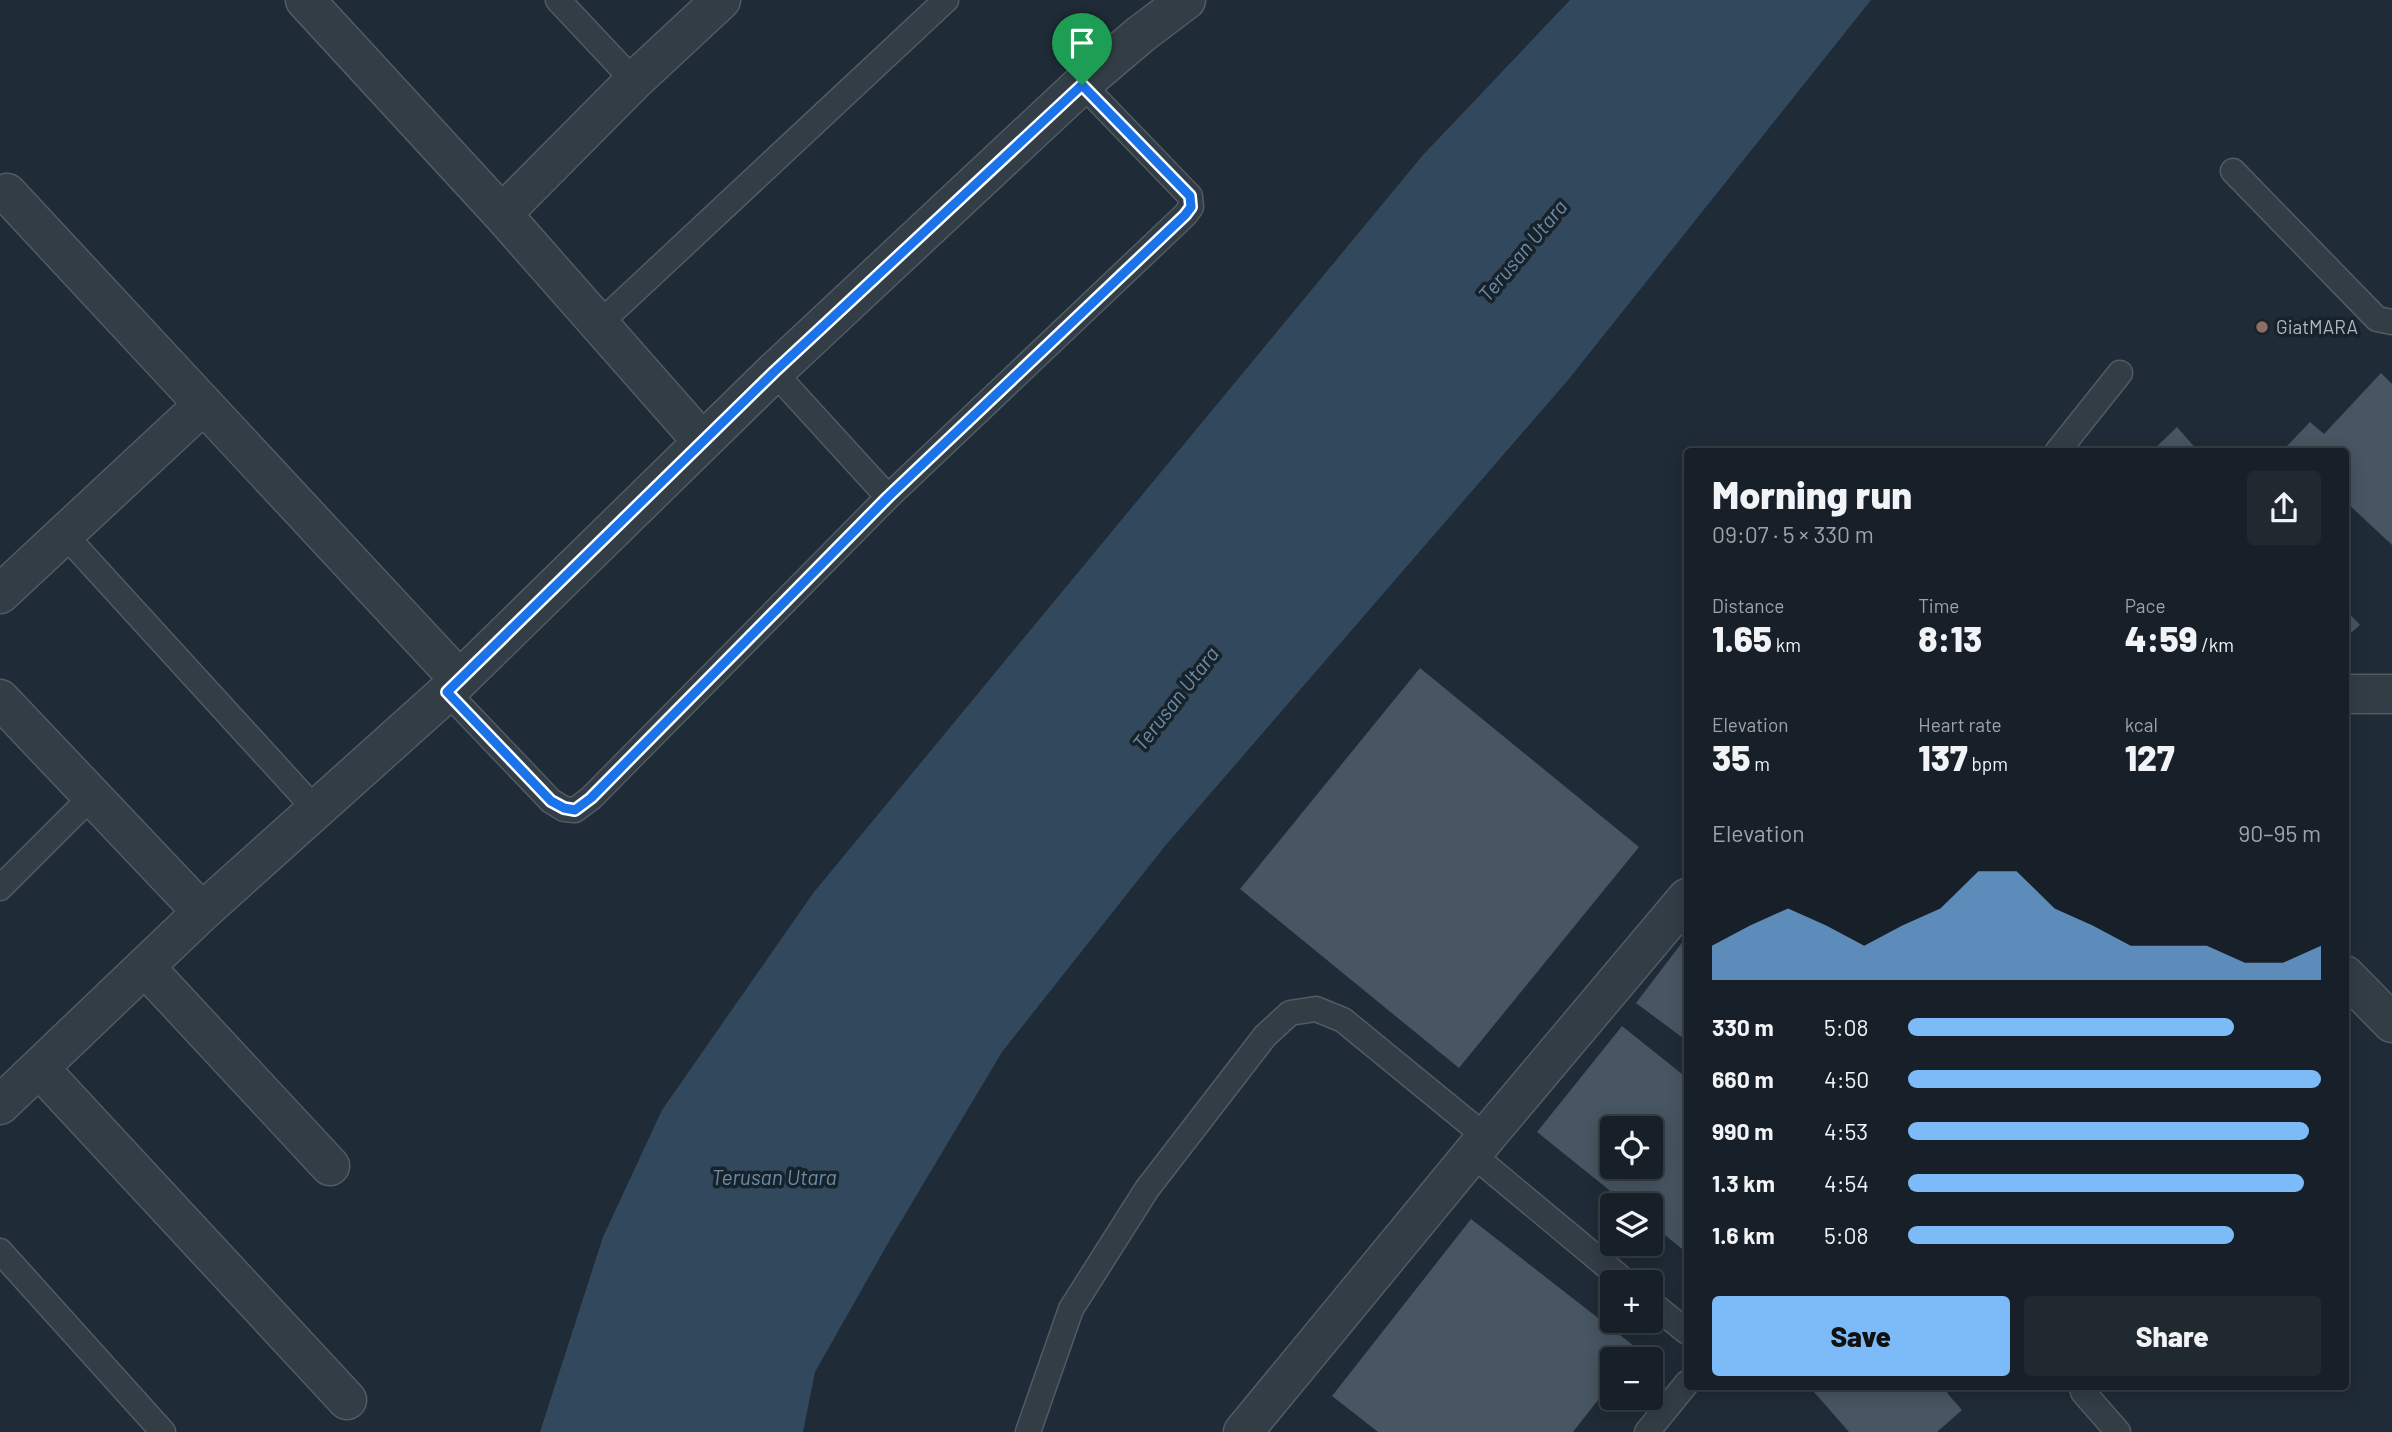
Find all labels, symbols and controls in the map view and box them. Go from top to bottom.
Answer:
pin [1052,13,1112,85]
icon: arrive [1063,24,1101,62]
water label: Terusan Utara [1472,194,1572,306]
place label: GiatMARA [2276,315,2358,338]
marker: GiatMARA [2254,319,2270,335]
text: Morning run [1712,471,1912,517]
button: share [2247,471,2321,545]
text: 09:07 · 5 × 330 m [1712,520,1874,548]
text: Distance [1712,594,1784,617]
text: Time [1918,594,1959,617]
text: Pace [2125,594,2166,617]
text: 1.65 [1712,617,1772,659]
text: 8:13 [1918,617,1982,659]
text: 4:59 [2125,617,2197,659]
text: km [1772,633,1801,656]
text: /km [2197,633,2234,656]
water label: Terusan Utara [1126,641,1223,755]
text: Elevation [1712,713,1789,736]
text: Heart rate [1918,713,2002,736]
text: kcal [2125,713,2158,736]
text: 35 [1712,736,1750,778]
text: 137 [1918,736,1968,778]
text: 127 [2125,736,2175,778]
text: m [1750,752,1770,775]
text: bpm [1968,752,2008,775]
text: Elevation [1712,819,1805,847]
text: 90–95 m [2238,819,2321,847]
text: 330 m [1712,1013,1774,1041]
text: 5:08 [1824,1013,1869,1041]
text: 660 m [1712,1065,1774,1093]
text: 4:50 [1824,1065,1869,1093]
map controls [1600,1116,1663,1410]
button: locate [1600,1116,1663,1179]
text: 990 m [1712,1117,1773,1145]
text: 4:53 [1824,1117,1868,1145]
water label: Terusan Utara [711,1164,837,1189]
text: 1.3 km [1712,1169,1775,1197]
text: 4:54 [1824,1169,1869,1197]
button: layers [1600,1193,1663,1256]
text: 1.6 km [1712,1221,1775,1249]
text: 5:08 [1824,1221,1869,1249]
button: + [1600,1270,1663,1333]
button: Save [1712,1296,2010,1376]
button: Share [2024,1296,2321,1376]
button: − [1600,1347,1663,1410]

